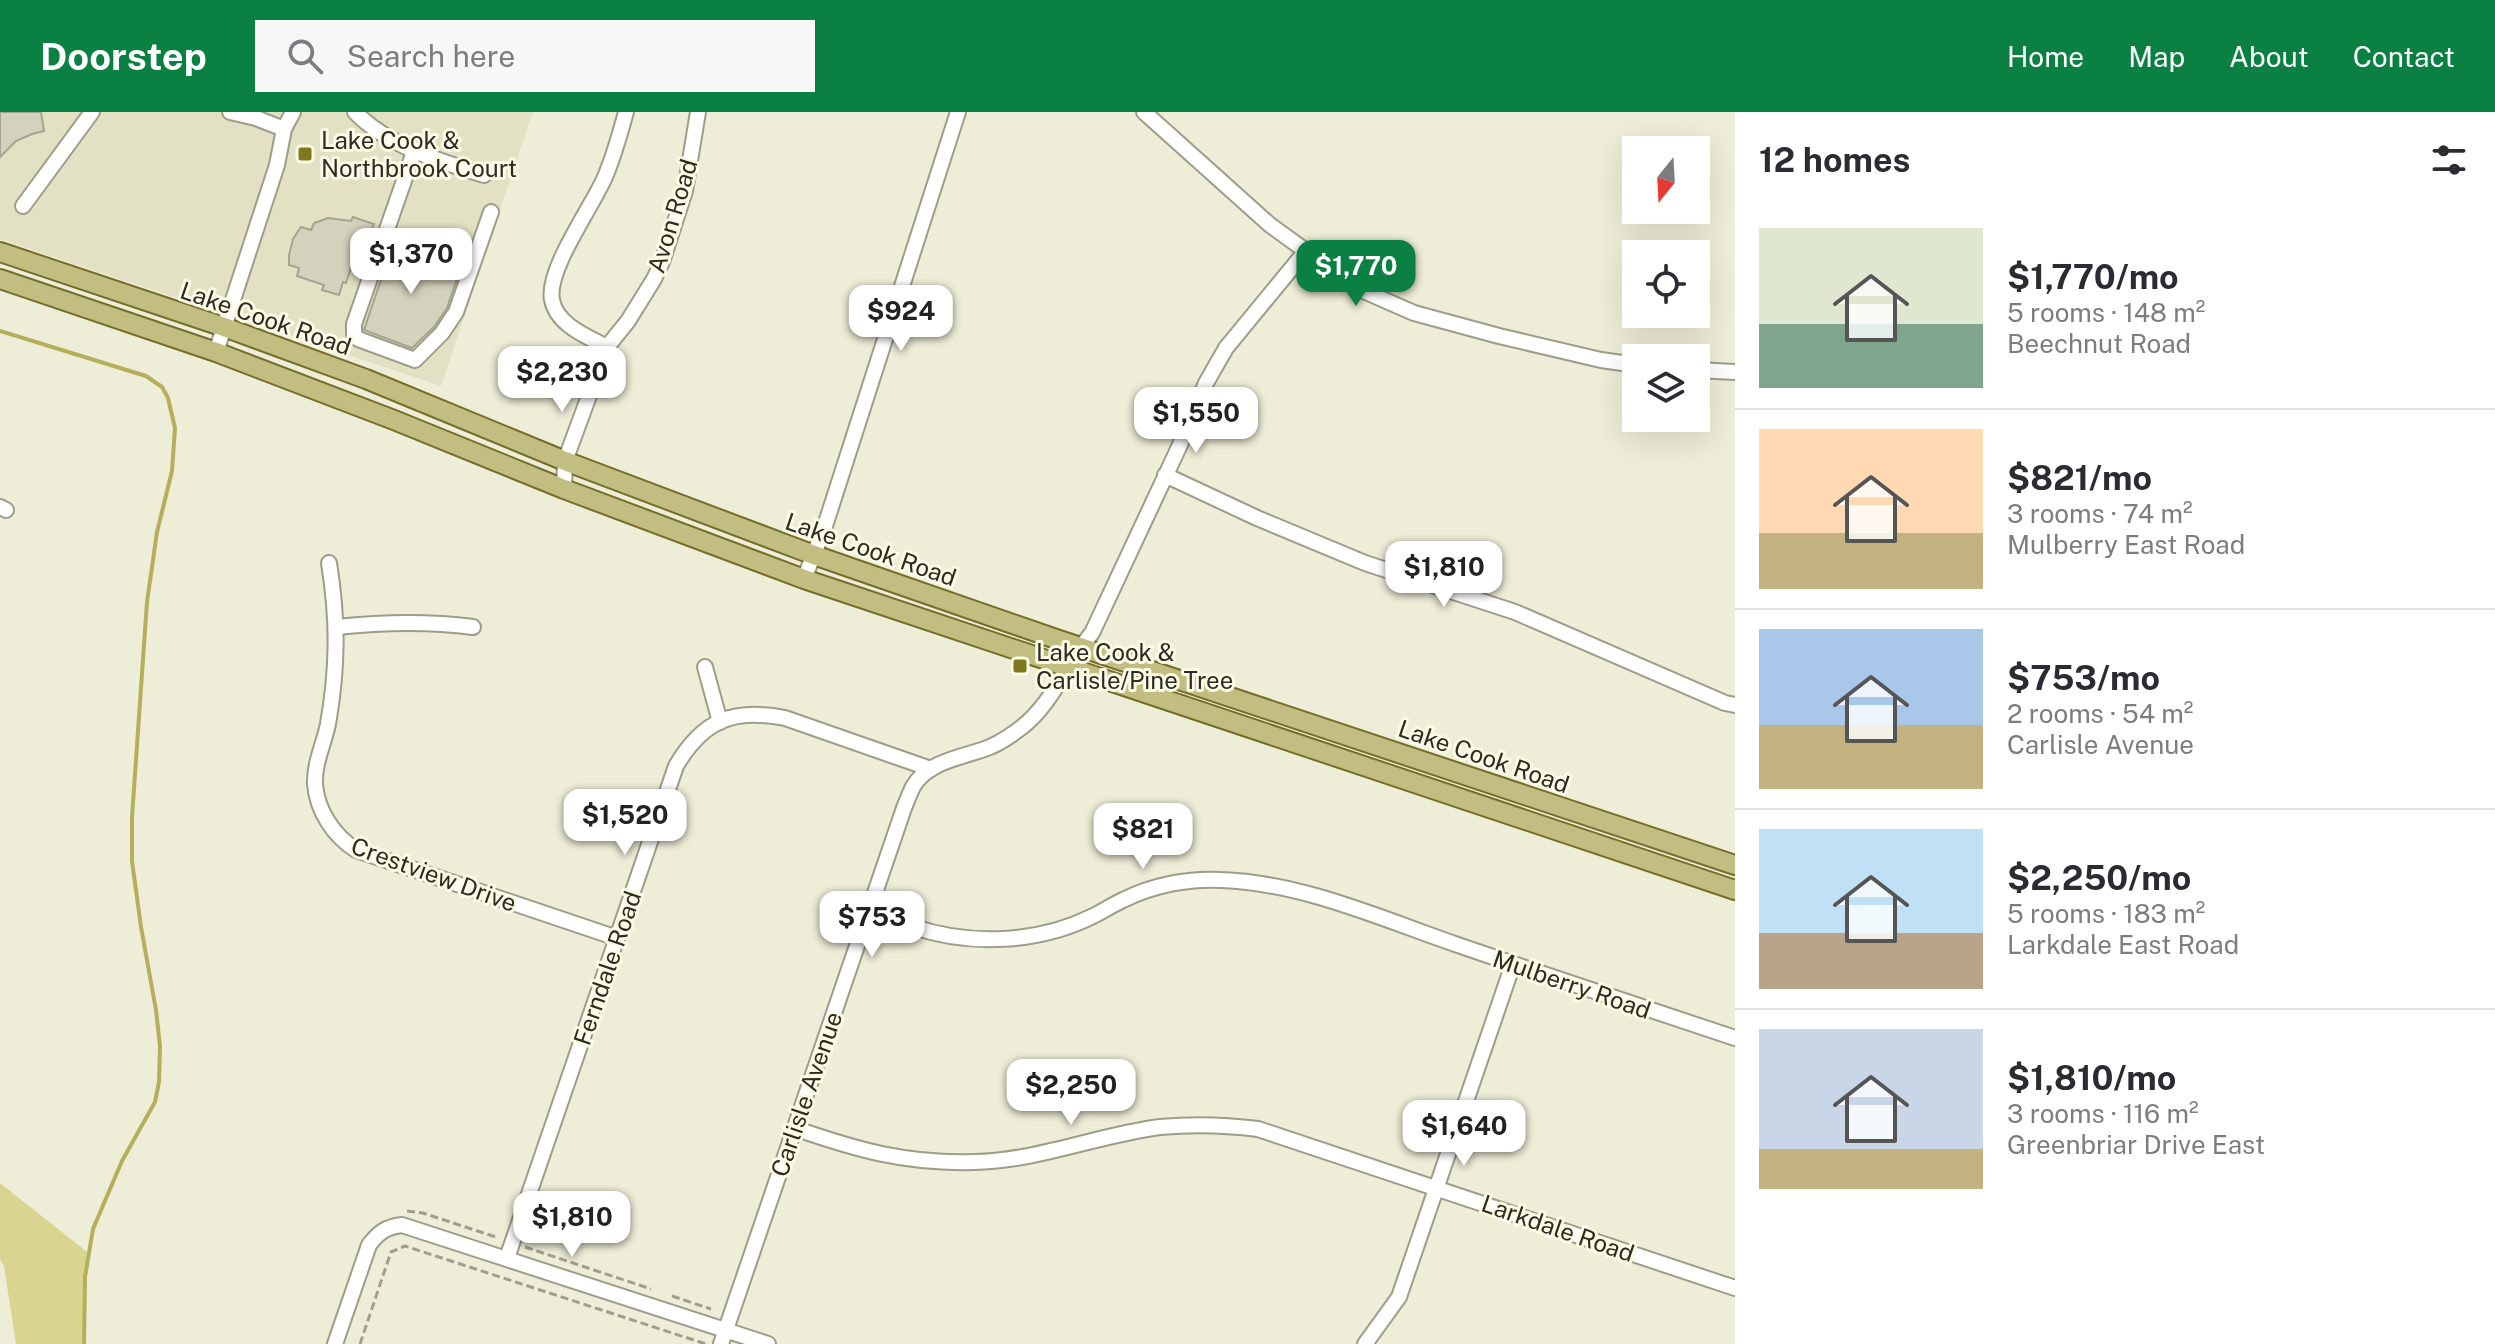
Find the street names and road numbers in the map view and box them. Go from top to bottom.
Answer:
street label: Avon Road [641,156,703,276]
street label: Lake Cook Road [177,276,355,360]
street label: Lake Cook Road [782,507,960,591]
street label: Lake Cook Road [1395,714,1573,798]
street label: Crestview Drive [348,831,520,917]
street label: Ferndale Road [568,887,646,1049]
street label: Mulberry Road [1489,944,1655,1024]
street label: Carlisle Avenue [765,1008,847,1180]
street label: Larkdale Road [1478,1189,1638,1267]

